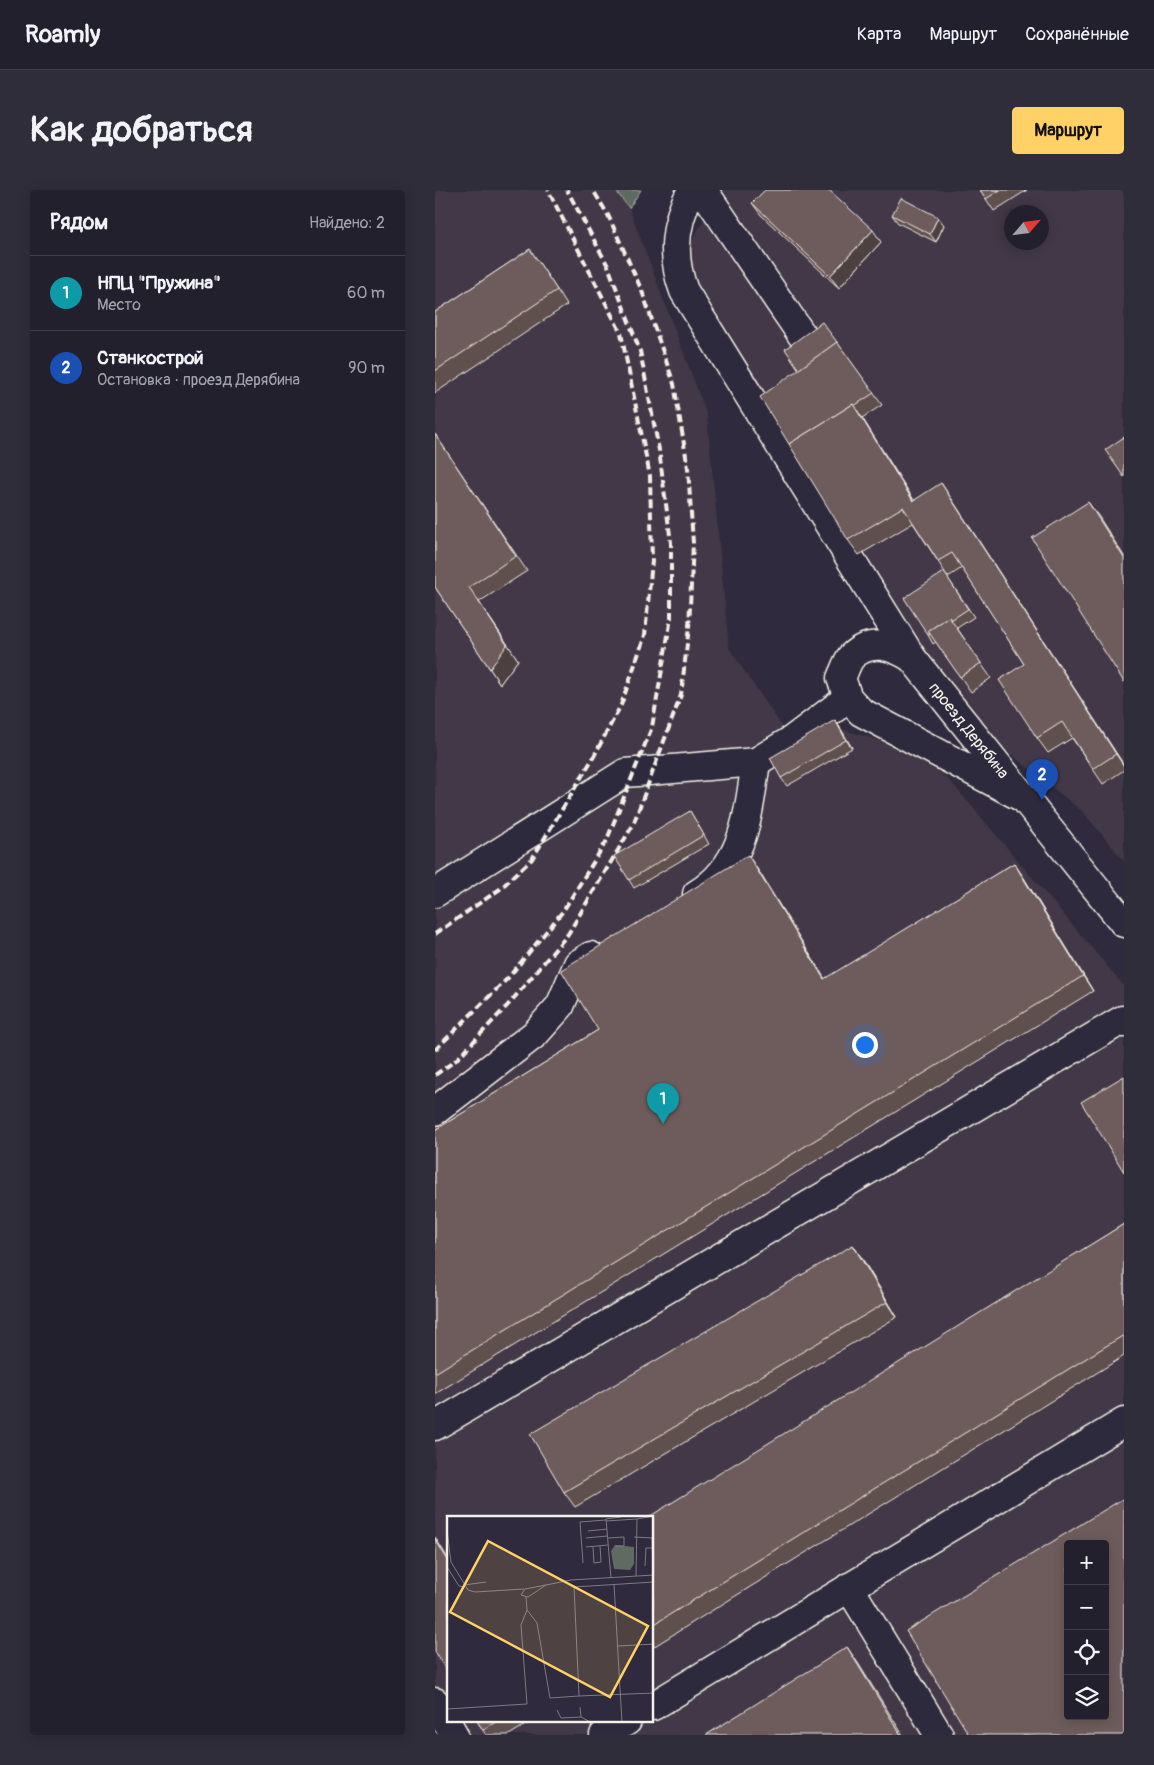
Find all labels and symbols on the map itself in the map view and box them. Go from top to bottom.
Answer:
north arrow [1004,205,1049,250]
street label: проезд Дерябина [924,678,1013,783]
pin: 2 [1026,759,1058,800]
your location [852,1032,878,1058]
pin: 1 [647,1083,679,1124]
inset map [447,1516,654,1722]

